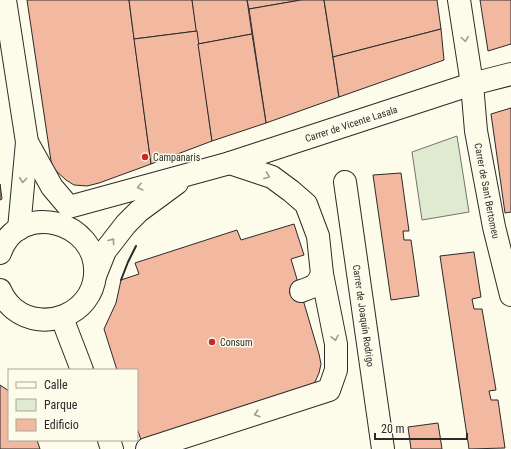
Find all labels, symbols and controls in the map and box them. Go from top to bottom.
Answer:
one-way arrow [460,36,469,42]
street label: Carrer de Vicente Lasala [304,104,399,144]
street label: Carrer de Sant Bertomeu [472,142,502,240]
marker: Campanaris [140,152,150,162]
place label: Campanaris [153,152,201,163]
one-way arrow [264,171,271,179]
one-way arrow [19,177,28,183]
one-way arrow [137,183,144,191]
one-way arrow [108,239,115,246]
street label: Carrer de Joaquín Rodrigo [351,264,376,368]
one-way arrow [330,335,338,341]
marker: Consum [207,337,217,347]
place label: Consum [220,337,252,348]
legend [8,369,138,441]
text: Calle [44,378,68,392]
text: Parque [44,398,78,412]
one-way arrow [253,409,260,418]
scale bar [375,415,467,441]
text: Edificio [44,418,79,432]
text: 20 m [381,422,405,436]

